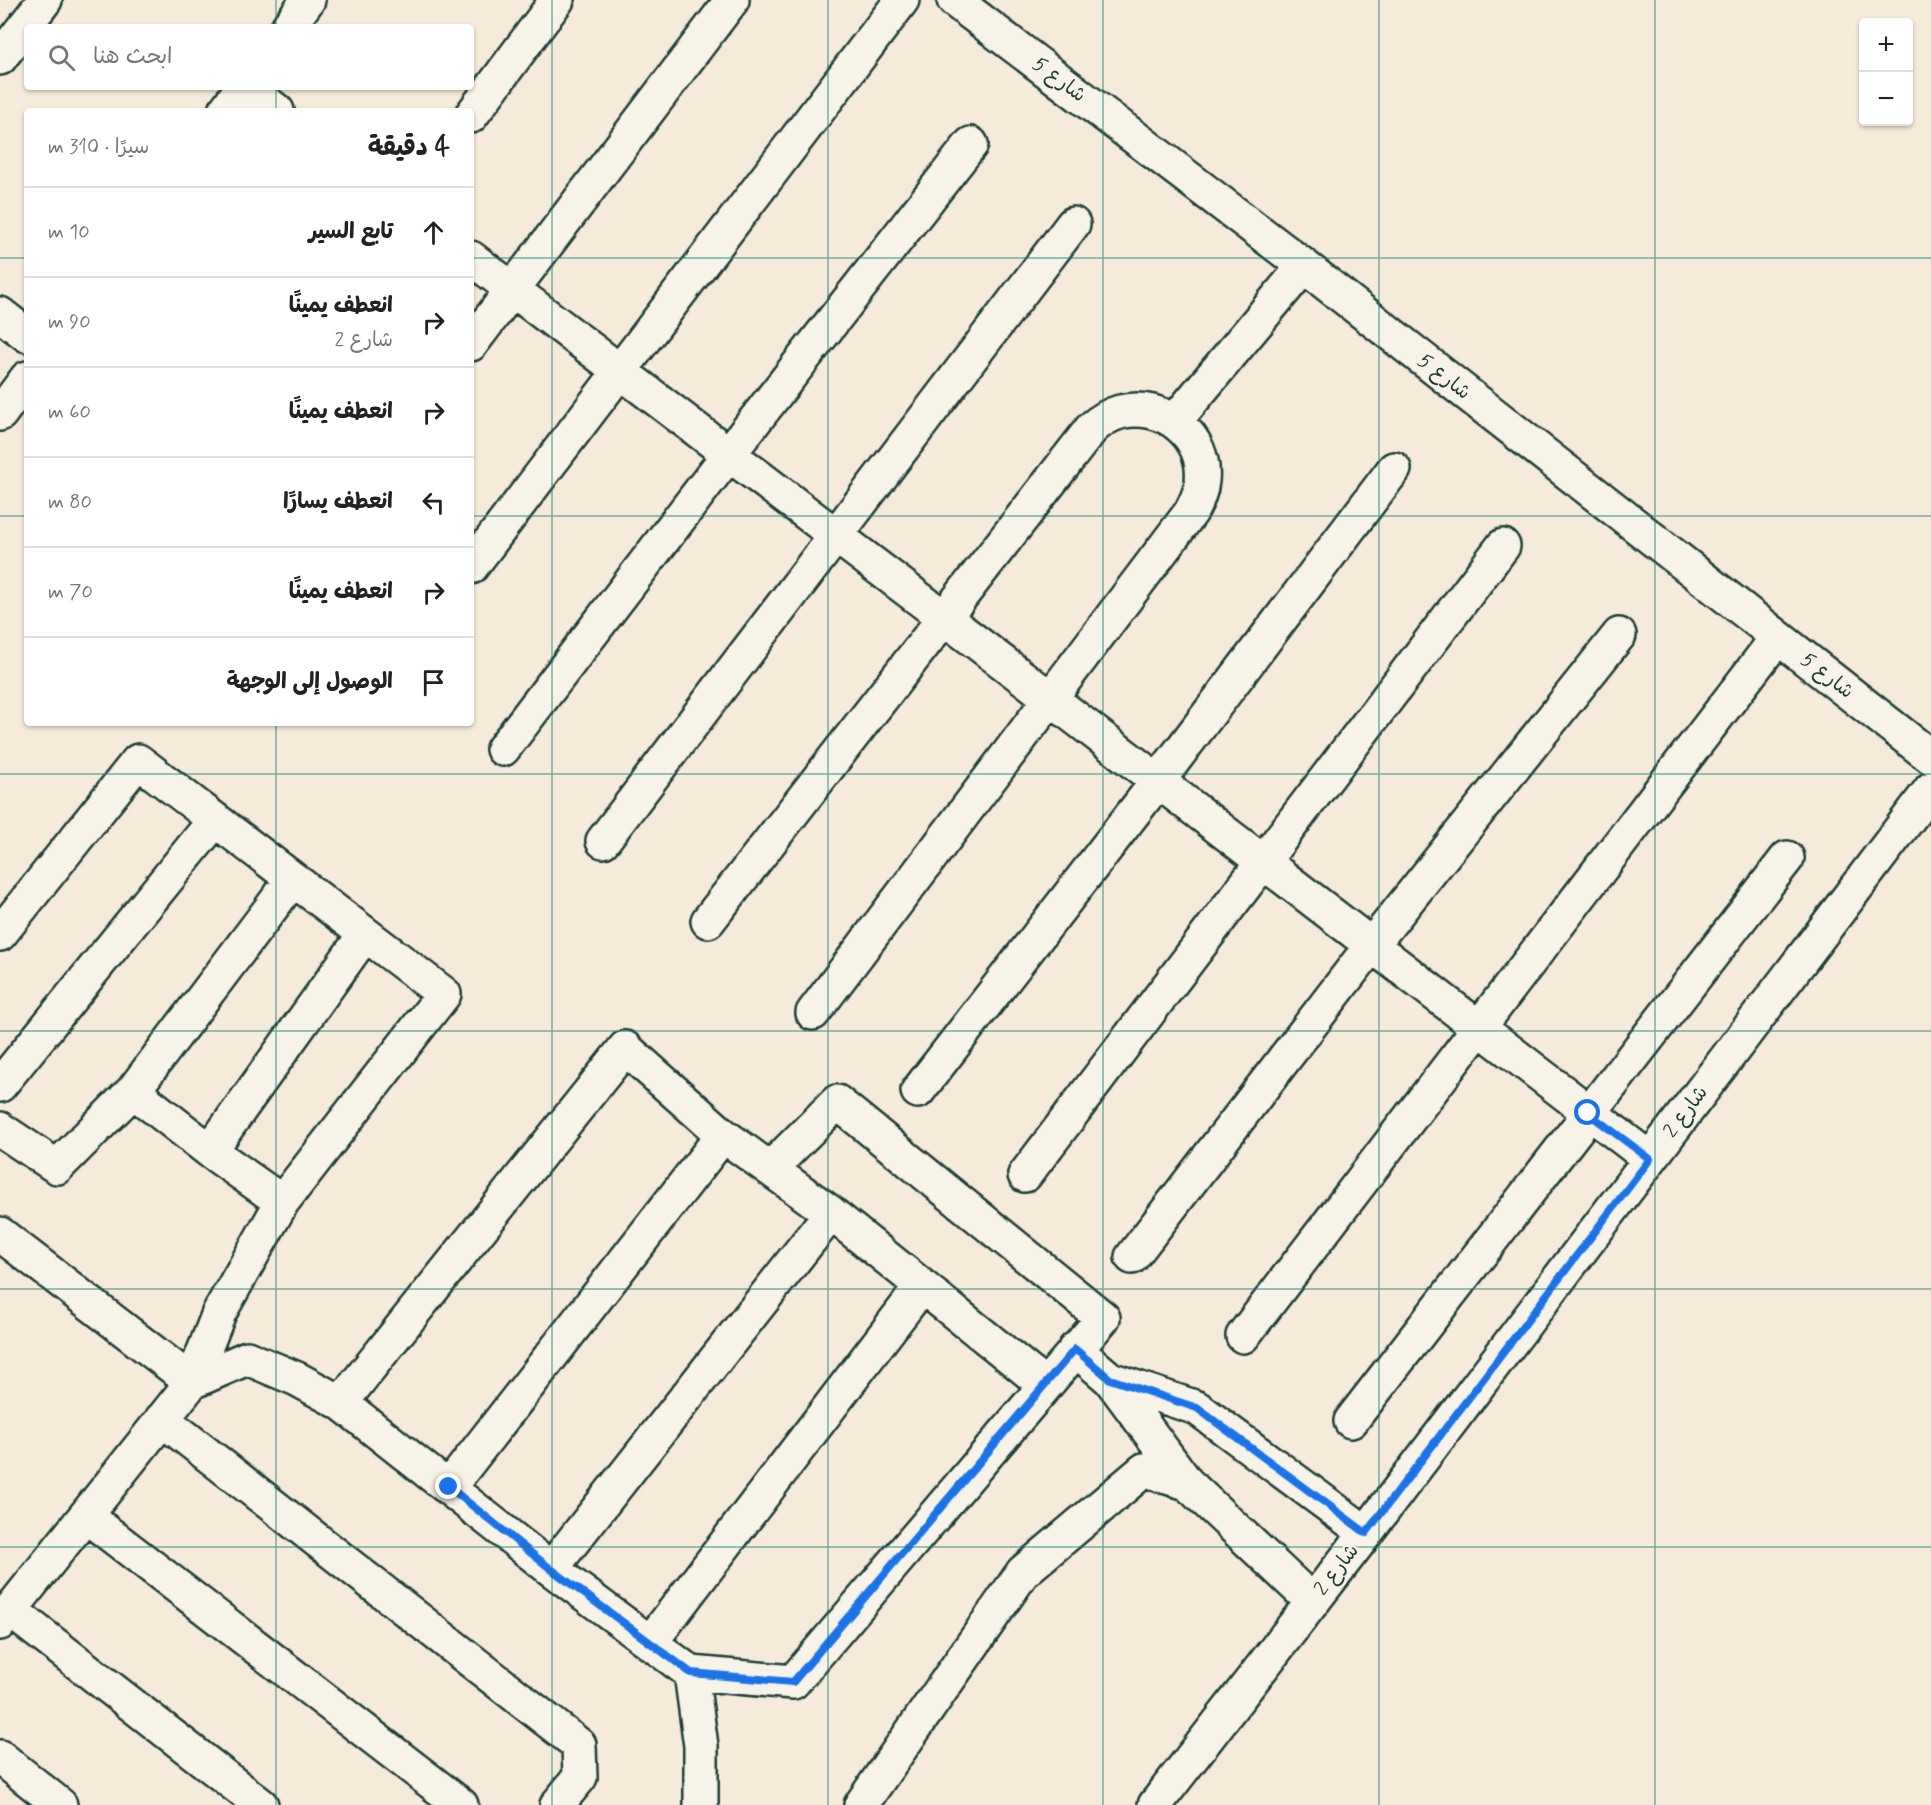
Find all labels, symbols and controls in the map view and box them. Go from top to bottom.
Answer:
map controls [1859,18,1913,126]
button: + [1859,18,1913,72]
search box [24,24,474,90]
icon: search [45,41,78,74]
text: ابحث هنا [93,43,173,71]
street label: شارع 5 [1027,51,1091,109]
button: − [1859,72,1913,126]
text: 4 دقيقة [368,131,450,165]
text: سيرًا · 310 m [48,134,149,161]
icon: ahead [417,216,450,249]
text: تابع السير [309,218,393,246]
text: 10 m [48,219,90,246]
text: انعطف يمينًا [289,292,393,320]
icon: right [417,306,450,339]
text: 90 m [48,309,91,336]
text: شارع 2 [335,327,393,354]
street label: شارع 5 [1412,348,1476,406]
icon: right [417,396,450,429]
text: انعطف يمينًا [289,398,393,426]
text: 60 m [48,399,91,426]
icon: left [417,486,450,519]
text: انعطف يسارًا [283,488,393,516]
text: 80 m [48,489,92,516]
icon: right [417,576,450,609]
text: انعطف يمينًا [289,578,393,606]
text: 70 m [48,579,93,606]
street label: شارع 5 [1795,647,1859,705]
icon: arrive [417,666,450,699]
text: الوصول إلى الوجهة [226,668,393,696]
street label: شارع 2 [1658,1081,1714,1143]
route start [1574,1099,1600,1125]
route end [435,1473,461,1499]
street label: شارع 2 [1308,1539,1366,1601]

